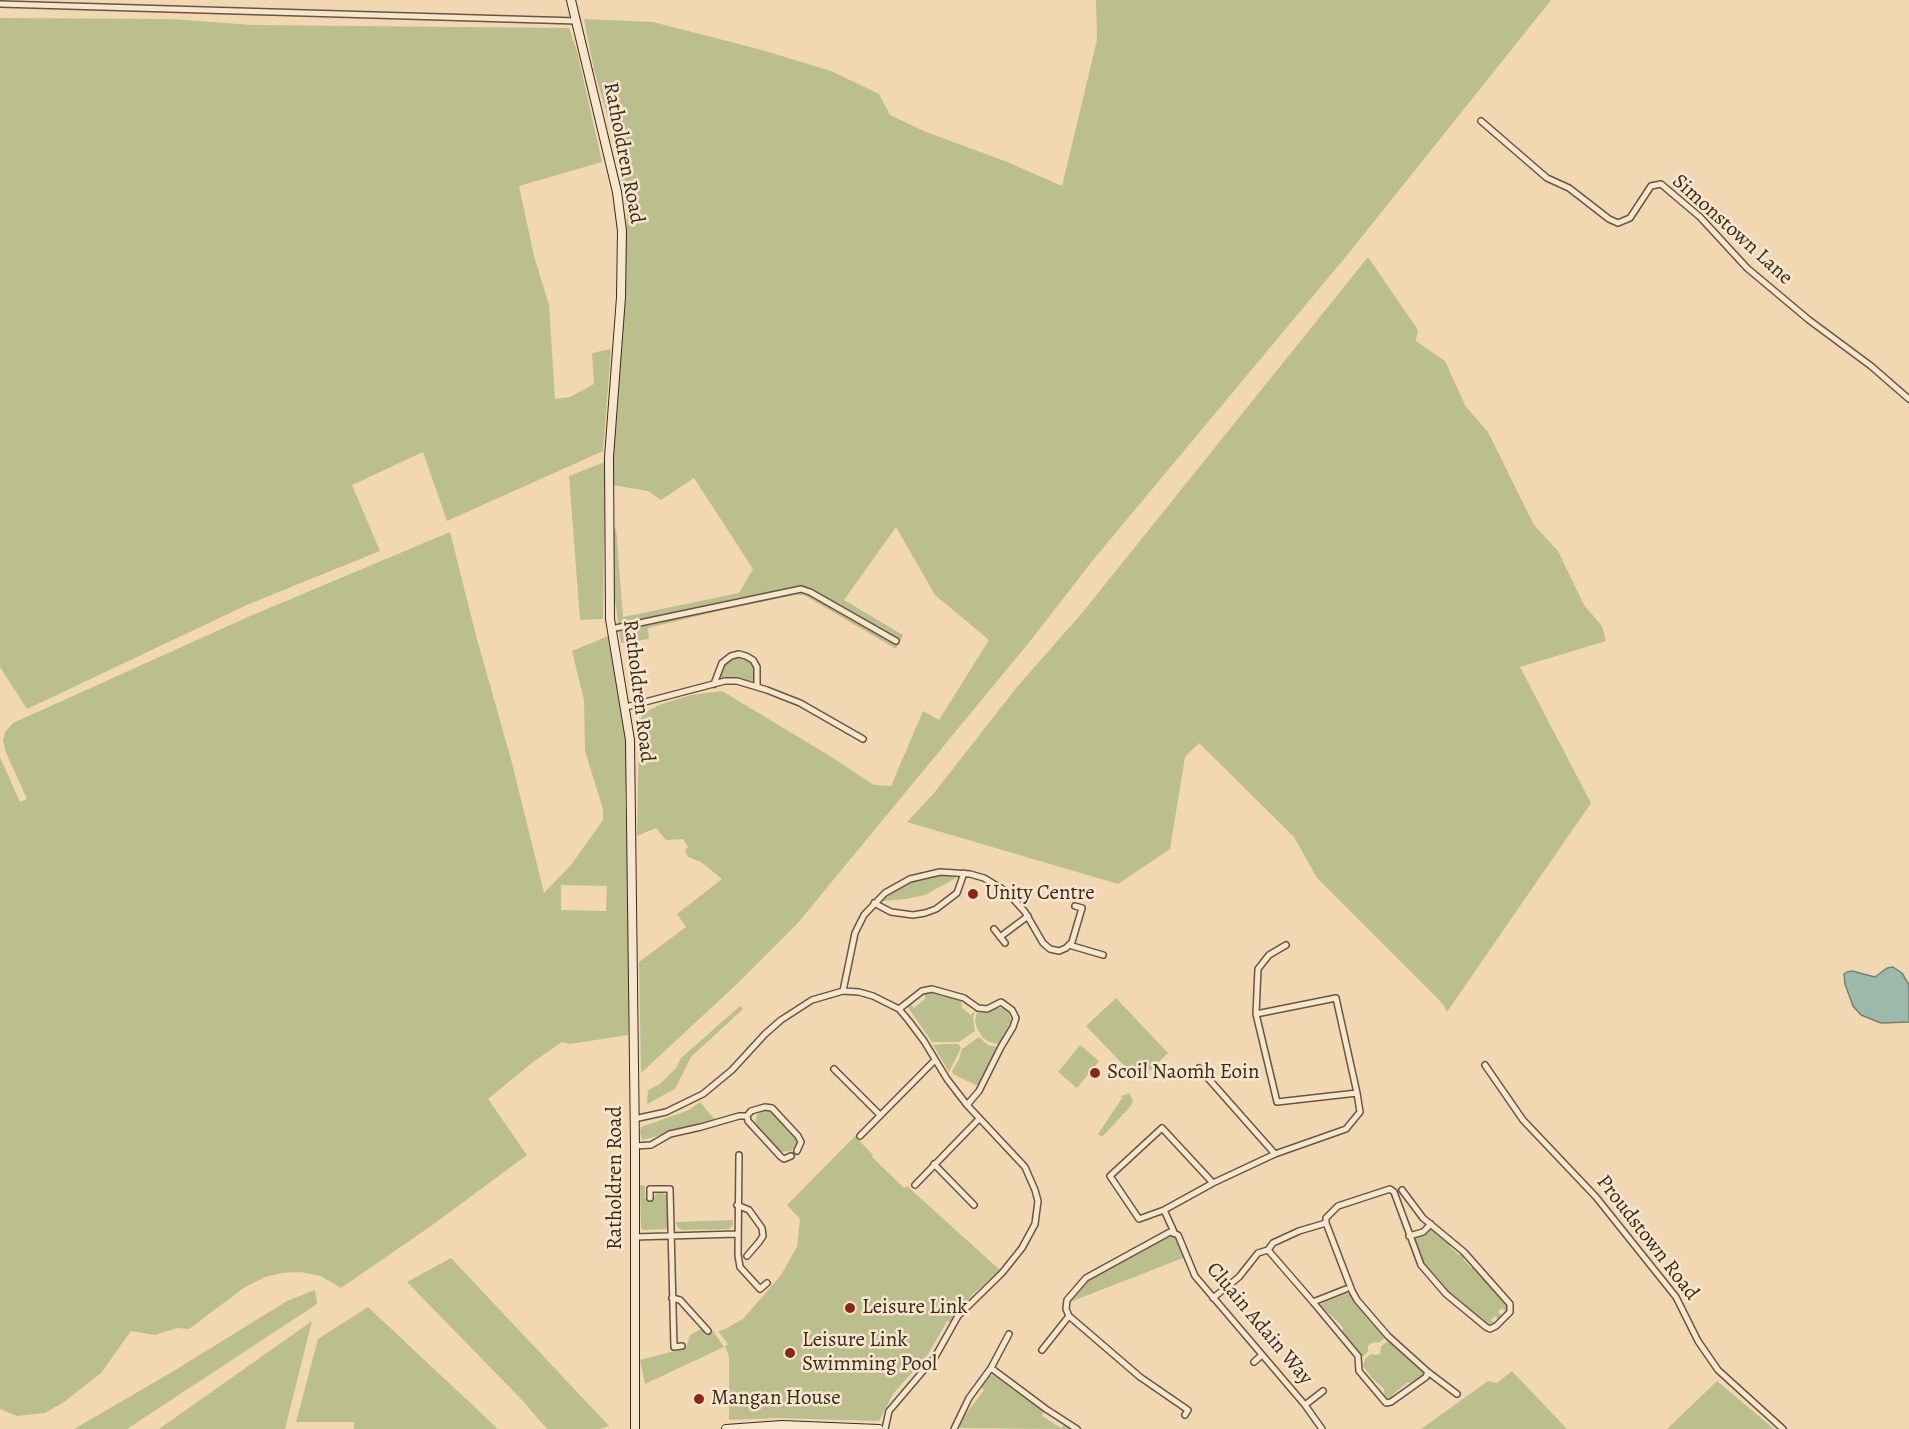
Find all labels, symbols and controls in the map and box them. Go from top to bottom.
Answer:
street label: Ratholdren Road [597,80,649,226]
street label: Simonstown Lane [1666,169,1798,291]
street label: Ratholdren Road [617,618,659,764]
place label: Unity Centre [985,881,1095,907]
marker: Unity Centre [966,887,980,901]
place label: Scoil Naomh Eoin [1107,1060,1260,1086]
marker: Scoil Naomh Eoin [1088,1066,1102,1080]
street label: Ratholdren Road [603,1106,629,1250]
street label: Proudstown Road [1590,1170,1704,1306]
street label: Cluain Adain Way [1200,1258,1318,1390]
place label: Leisure Link [862,1295,968,1321]
marker: Leisure Link [843,1301,857,1315]
place label: Leisure Link Swimming Pool [802,1328,937,1378]
marker: Leisure Link Swimming Pool [783,1346,797,1360]
place label: Mangan House [711,1386,841,1412]
marker: Mangan House [692,1392,706,1406]

